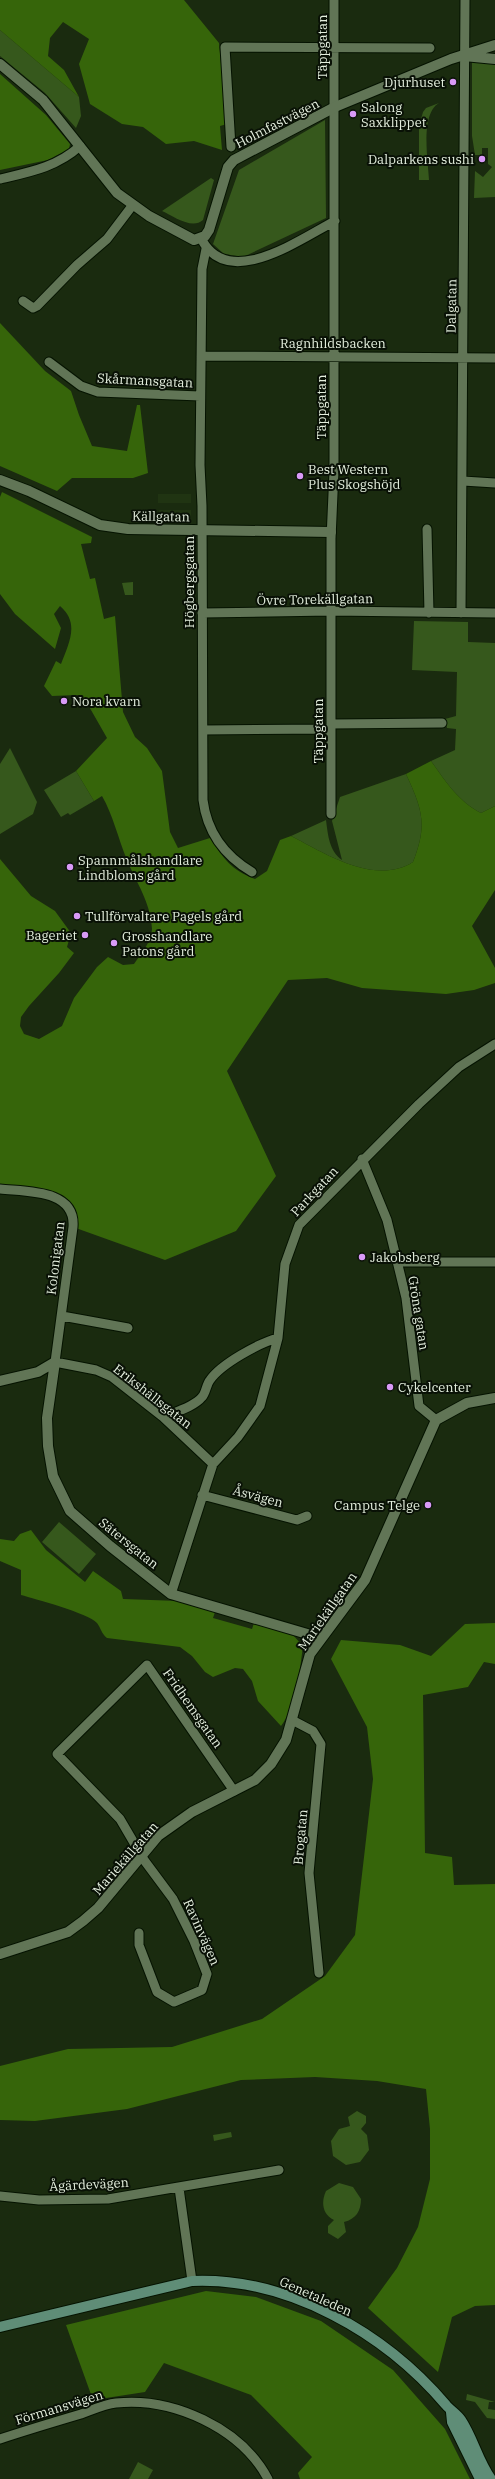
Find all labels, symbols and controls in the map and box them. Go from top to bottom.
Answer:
street label: Täppgatan [314,15,331,80]
place label: Djurhuset [384,74,445,91]
marker: Djurhuset [448,77,458,87]
street label: Holmfastvägen [232,95,322,152]
place label: Salong Saxklippet [361,99,427,131]
marker: Salong Saxklippet [348,109,358,119]
place label: Dalparkens sushi [368,151,474,168]
marker: Dalparkens sushi [477,154,487,164]
street label: Dalgatan [443,279,460,333]
street label: Ragnhildsbacken [280,335,386,352]
street label: Skårmansgatan [97,369,193,392]
street label: Täppgatan [313,375,330,440]
place label: Best Western Plus Skogshöjd [308,461,401,493]
marker: Best Western Plus Skogshöjd [295,471,305,481]
street label: Källgatan [132,507,190,526]
street label: Högbergsgatan [181,536,198,628]
street label: Övre Torekällgatan [257,590,373,609]
place label: Nora kvarn [72,693,141,710]
marker: Nora kvarn [59,696,69,706]
street label: Täppgatan [310,699,327,764]
place label: Spannmålshandlare Lindbloms gård [78,852,202,884]
marker: Spannmålshandlare Lindbloms gård [65,862,75,872]
place label: Tullförvaltare Pagels gård [85,908,242,925]
marker: Tullförvaltare Pagels gård [72,911,82,921]
place label: Bageriet [26,927,77,944]
place label: Grosshandlare Patons gård [122,928,212,960]
marker: Bageriet [80,930,90,940]
marker: Grosshandlare Patons gård [109,938,119,948]
street label: Parkgatan [287,1163,342,1220]
street label: Kolonigatan [43,1220,68,1296]
place label: Jakobsberg [370,1249,440,1266]
marker: Jakobsberg [357,1252,367,1262]
street label: Gröna gatan [404,1275,433,1351]
street label: Erikshällsgatan [110,1360,195,1432]
place label: Cykelcenter [398,1379,471,1396]
marker: Cykelcenter [385,1382,395,1392]
street label: Åsvägen [231,1482,285,1511]
place label: Campus Telge [334,1497,420,1514]
marker: Campus Telge [423,1500,433,1510]
street label: Sätersgatan [95,1514,162,1573]
street label: Mariekällgatan [294,1569,361,1654]
street label: Fridhemsgatan [159,1665,226,1751]
street label: Brogatan [290,1809,311,1866]
street label: Mariekällgatan [89,1818,162,1899]
street label: Ravinvägen [179,1896,224,1968]
street label: Ågärdevägen [49,2174,129,2195]
street label: Genetaleden [277,2273,355,2320]
street label: Förmansvägen [13,2386,105,2429]

